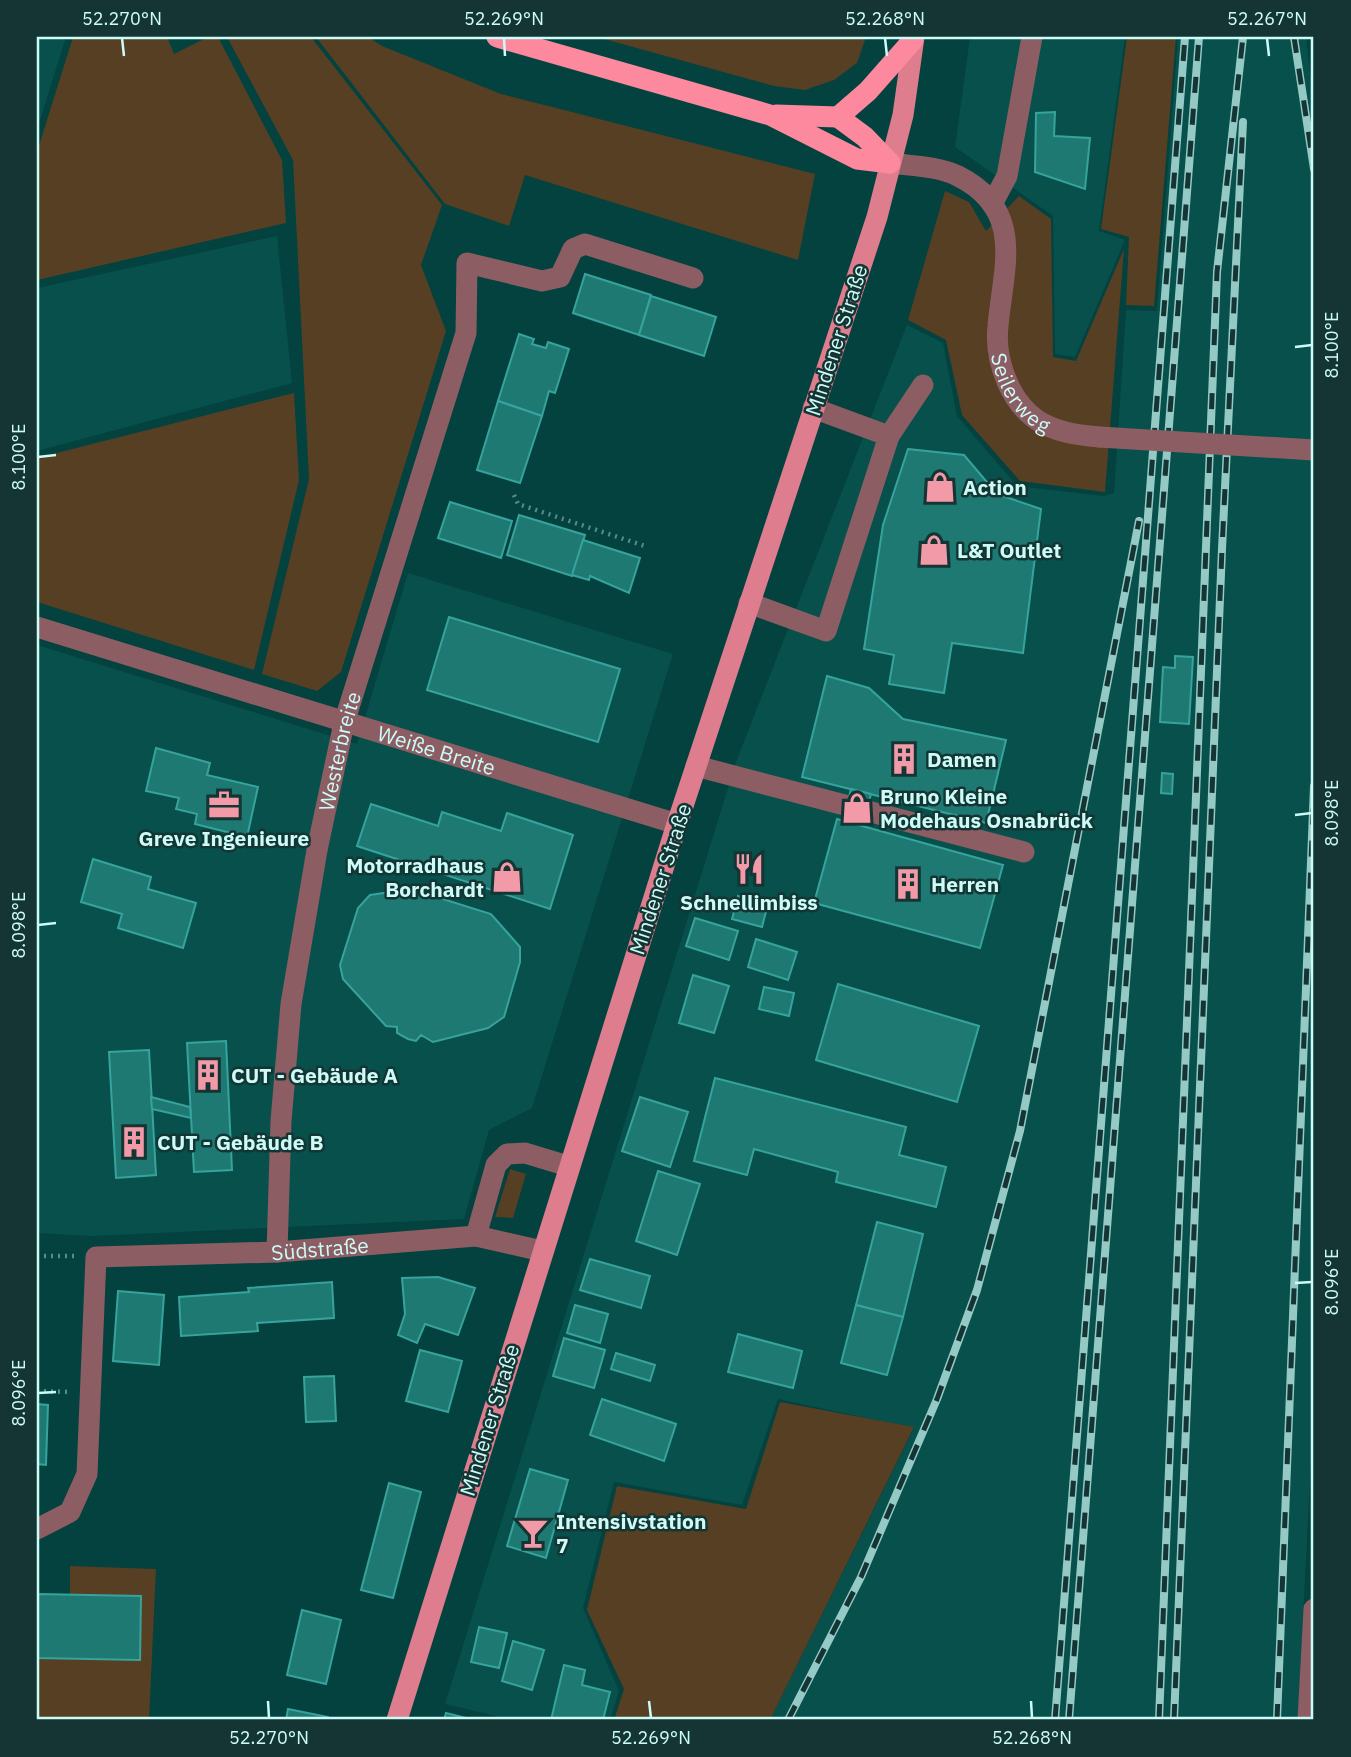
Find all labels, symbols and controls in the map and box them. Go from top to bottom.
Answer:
text: 52.270°N [82,7,162,30]
text: 52.269°N [464,7,544,30]
text: 52.268°N [845,7,925,30]
text: 52.267°N [1227,7,1307,30]
street label: Mindener Straße [798,261,874,419]
text: 8.100°E [1320,311,1343,379]
street label: Seilerweg [985,350,1055,439]
text: 8.100°E [7,423,30,491]
shop icon: Action [923,470,957,504]
place label: Action [963,473,1027,501]
shop icon: L&T Outlet [917,533,951,567]
place label: L&T Outlet [957,536,1061,564]
street label: Westerbreite [312,688,367,813]
street label: Weiße Breite [374,719,499,781]
building icon: Damen [887,742,921,776]
place label: Damen [927,745,997,773]
text: 8.098°E [1320,779,1343,847]
place label: Bruno Kleine Modehaus Osnabrück [880,782,1094,834]
office icon: Greve Ingenieure [207,788,241,822]
shop icon: Bruno Kleine Modehaus Osnabrück [840,791,874,825]
street label: Mindener Straße [622,800,698,958]
place label: Greve Ingenieure [139,824,310,852]
place label: Motorradhaus Borchardt [346,851,484,903]
restaurant icon: Schnellimbiss [732,852,766,886]
shop icon: Motorradhaus Borchardt [490,860,524,894]
building icon: Herren [891,867,925,901]
place label: Herren [931,870,999,898]
place label: Schnellimbiss [680,888,818,916]
text: 8.098°E [7,891,30,959]
building icon: CUT - Gebäude A [191,1058,225,1092]
place label: CUT - Gebäude A [231,1061,398,1089]
building icon: CUT - Gebäude B [117,1125,151,1159]
place label: CUT - Gebäude B [157,1128,324,1156]
street label: Südstraße [270,1231,370,1266]
text: 8.096°E [1320,1248,1343,1316]
street label: Mindener Straße [453,1341,525,1499]
text: 8.096°E [7,1359,30,1427]
place label: Intensivstation 7 [556,1507,706,1559]
bar icon: Intensivstation 7 [516,1516,550,1550]
text: 52.270°N [229,1726,309,1749]
text: 52.269°N [611,1726,691,1749]
text: 52.268°N [992,1726,1072,1749]

